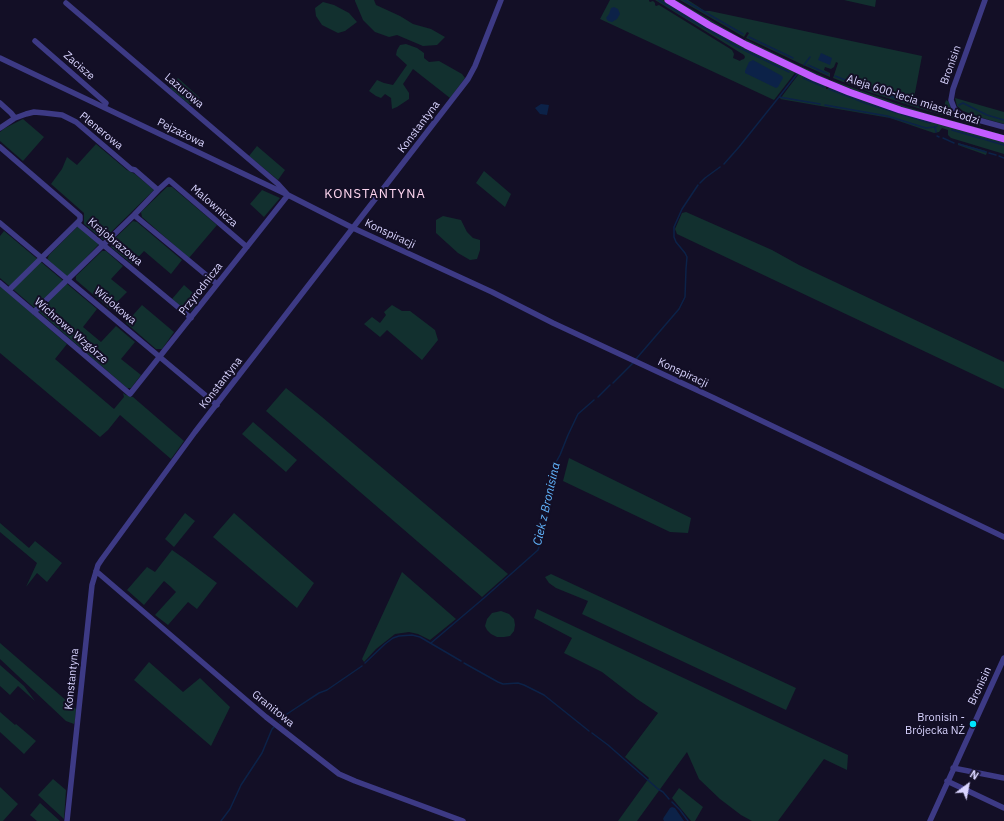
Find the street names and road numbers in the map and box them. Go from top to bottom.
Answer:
street label: Bronisin [938,44,964,86]
street label: Zacisze [61,49,97,83]
street label: Lazurowa [162,71,206,111]
street label: Aleja 600-lecia miasta Łodzi [845,72,981,128]
street label: Konstantyna [395,98,443,156]
street label: Plenerowa [77,109,125,153]
street label: Pejzażowa [155,116,207,150]
street label: Malownicza [188,182,240,230]
street label: Krajobrazowa [85,215,145,269]
street label: Konspiracji [363,217,417,251]
street label: Przyrodnicza [176,260,226,318]
street label: Widokowa [91,285,139,327]
street label: Wichrowe Wzgórze [31,295,111,367]
street label: Konstantyna [197,355,245,411]
street label: Konspiracji [656,356,710,390]
street label: Konstantyna [62,648,82,710]
street label: Bronisin [965,665,995,707]
street label: Granitowa [249,688,297,730]

